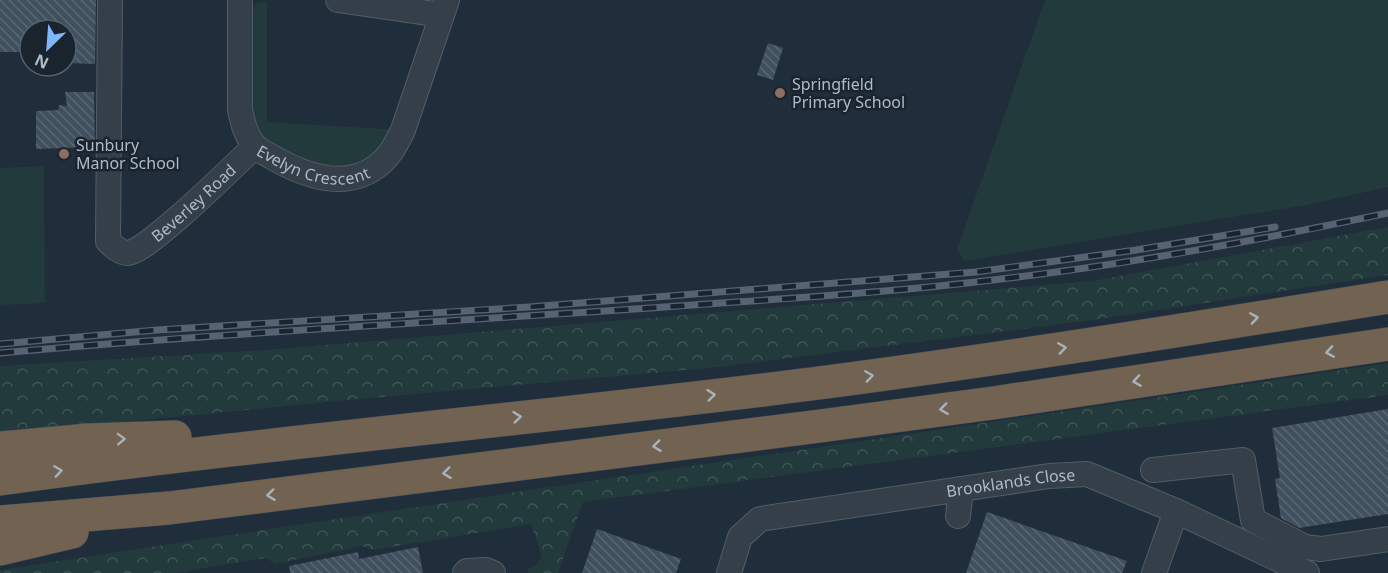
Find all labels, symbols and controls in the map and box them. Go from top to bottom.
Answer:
north arrow [18,18,78,78]
text: N [31,49,52,74]
place label: Springfield Primary School [792,73,905,113]
marker: Springfield Primary School [773,86,787,100]
place label: Sunbury Manor School [76,134,180,174]
street label: Evelyn Crescent [253,140,374,190]
marker: Sunbury Manor School [57,147,71,161]
street label: Beverley Road [147,159,241,247]
one-way arrow [1250,313,1259,325]
one-way arrow [1057,343,1066,355]
one-way arrow [1326,346,1335,358]
one-way arrow [864,370,873,382]
one-way arrow [1133,375,1142,387]
one-way arrow [706,389,715,402]
one-way arrow [940,403,949,415]
one-way arrow [513,411,522,424]
one-way arrow [117,433,126,445]
one-way arrow [653,439,662,452]
street label: Brooklands Close [945,464,1076,502]
one-way arrow [53,466,63,478]
one-way arrow [442,466,452,478]
one-way arrow [266,488,275,501]

